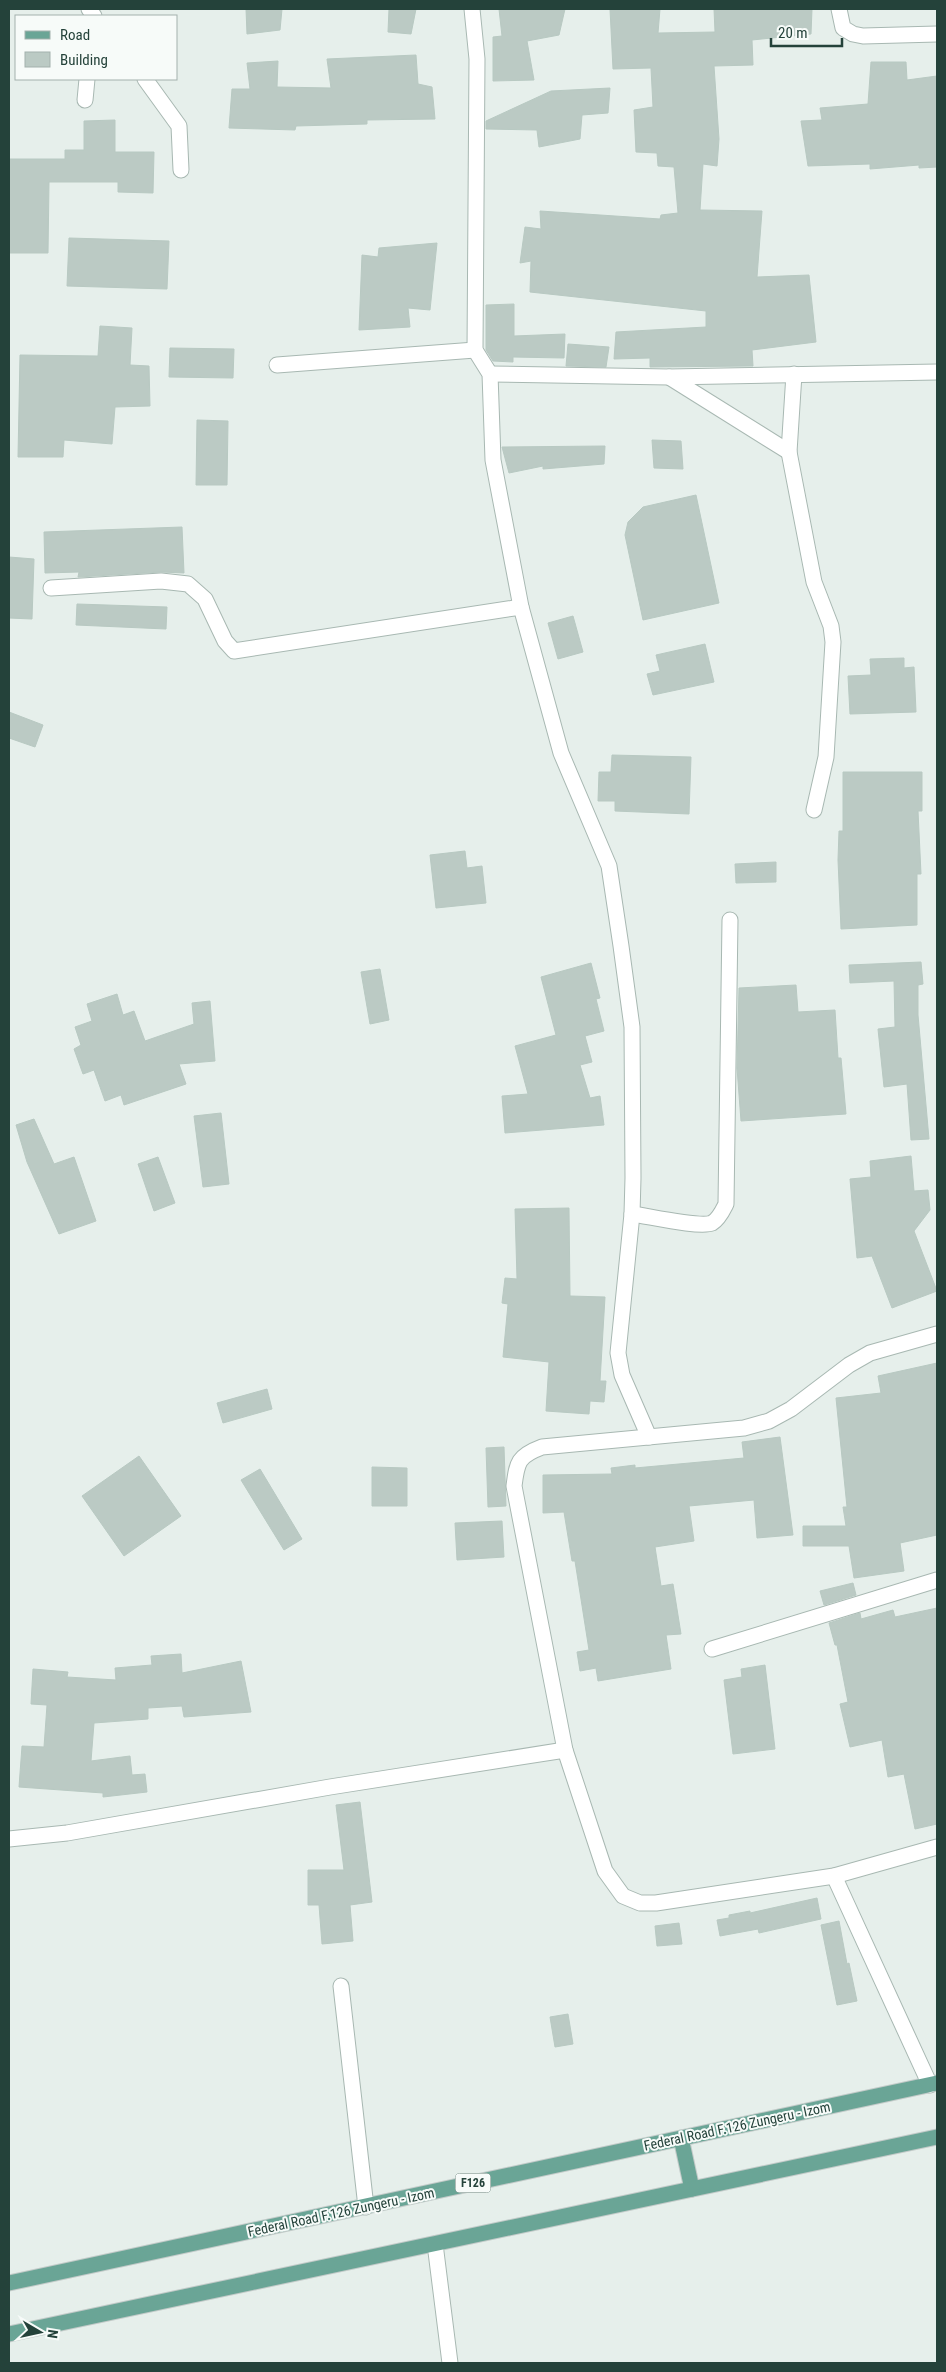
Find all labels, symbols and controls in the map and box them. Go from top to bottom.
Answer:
legend [15,15,178,80]
scale bar [771,15,842,47]
text: 20 m [778,24,808,42]
text: Road [60,26,90,44]
text: Building [60,51,108,69]
street label: Federal Road F.126 Zungeru - Izom [642,2098,832,2154]
road number: F126 [456,2174,490,2192]
street label: Federal Road F.126 Zungeru - Izom [246,2184,436,2240]
north arrow [15,2307,65,2357]
text: N [44,2329,61,2340]

